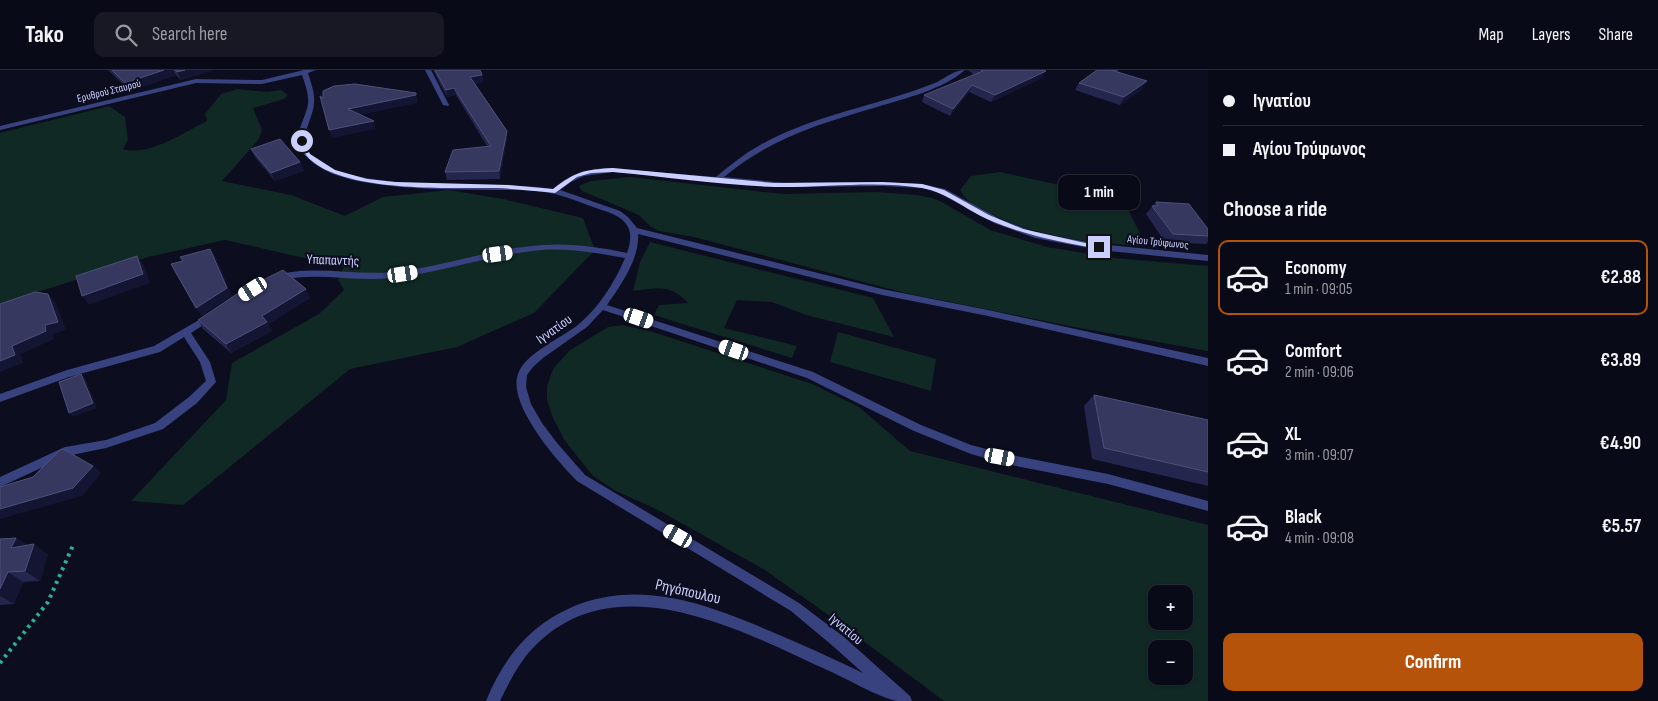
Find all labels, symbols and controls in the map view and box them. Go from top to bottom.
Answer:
search box [94,12,444,57]
text: Tako [25,20,64,49]
icon: search [112,21,140,49]
text: Search here [152,23,228,46]
text: Map [1479,24,1504,45]
text: Layers [1532,24,1571,45]
text: Share [1599,24,1633,45]
street label: Ερυθρού Σταυρού [76,77,143,105]
text: Ιγνατίου [1253,90,1311,113]
route start [291,130,313,152]
text: Αγίου Τρύφωνος [1253,138,1366,161]
callout: 1 min [1058,174,1140,210]
text: 1 min [1084,183,1114,202]
text: Choose a ride [1223,196,1327,223]
street label: Αγίου Τρύφωνος [1126,232,1189,252]
route end [1088,236,1110,258]
car [482,244,513,264]
street label: Υπαπαντής [306,251,360,269]
icon: car [1225,255,1270,300]
text: Economy [1285,257,1347,280]
car [387,264,418,284]
text: €2.88 [1600,266,1641,289]
car [236,275,269,303]
text: 1 min · 09:05 [1285,280,1352,299]
car [622,306,655,330]
street label: Ιγνατίου [533,311,575,347]
car [717,338,750,362]
icon: car [1225,338,1270,383]
text: Comfort [1285,340,1342,363]
text: €3.89 [1600,349,1641,372]
text: 2 min · 09:06 [1285,363,1354,382]
icon: car [1225,421,1270,466]
text: XL [1285,423,1301,446]
text: €4.90 [1600,432,1641,455]
text: 3 min · 09:07 [1285,446,1353,465]
car [983,447,1016,467]
icon: car [1225,504,1270,549]
text: Black [1285,506,1322,529]
text: €5.57 [1602,515,1641,538]
car [661,522,694,550]
text: 4 min · 09:08 [1285,529,1354,548]
street label: Ρηγόπουλου [653,575,723,609]
map controls [1148,585,1193,685]
button: + [1148,585,1193,630]
street label: Ιγνατίου [825,610,867,648]
button: Confirm [1223,633,1643,691]
button: − [1148,640,1193,685]

